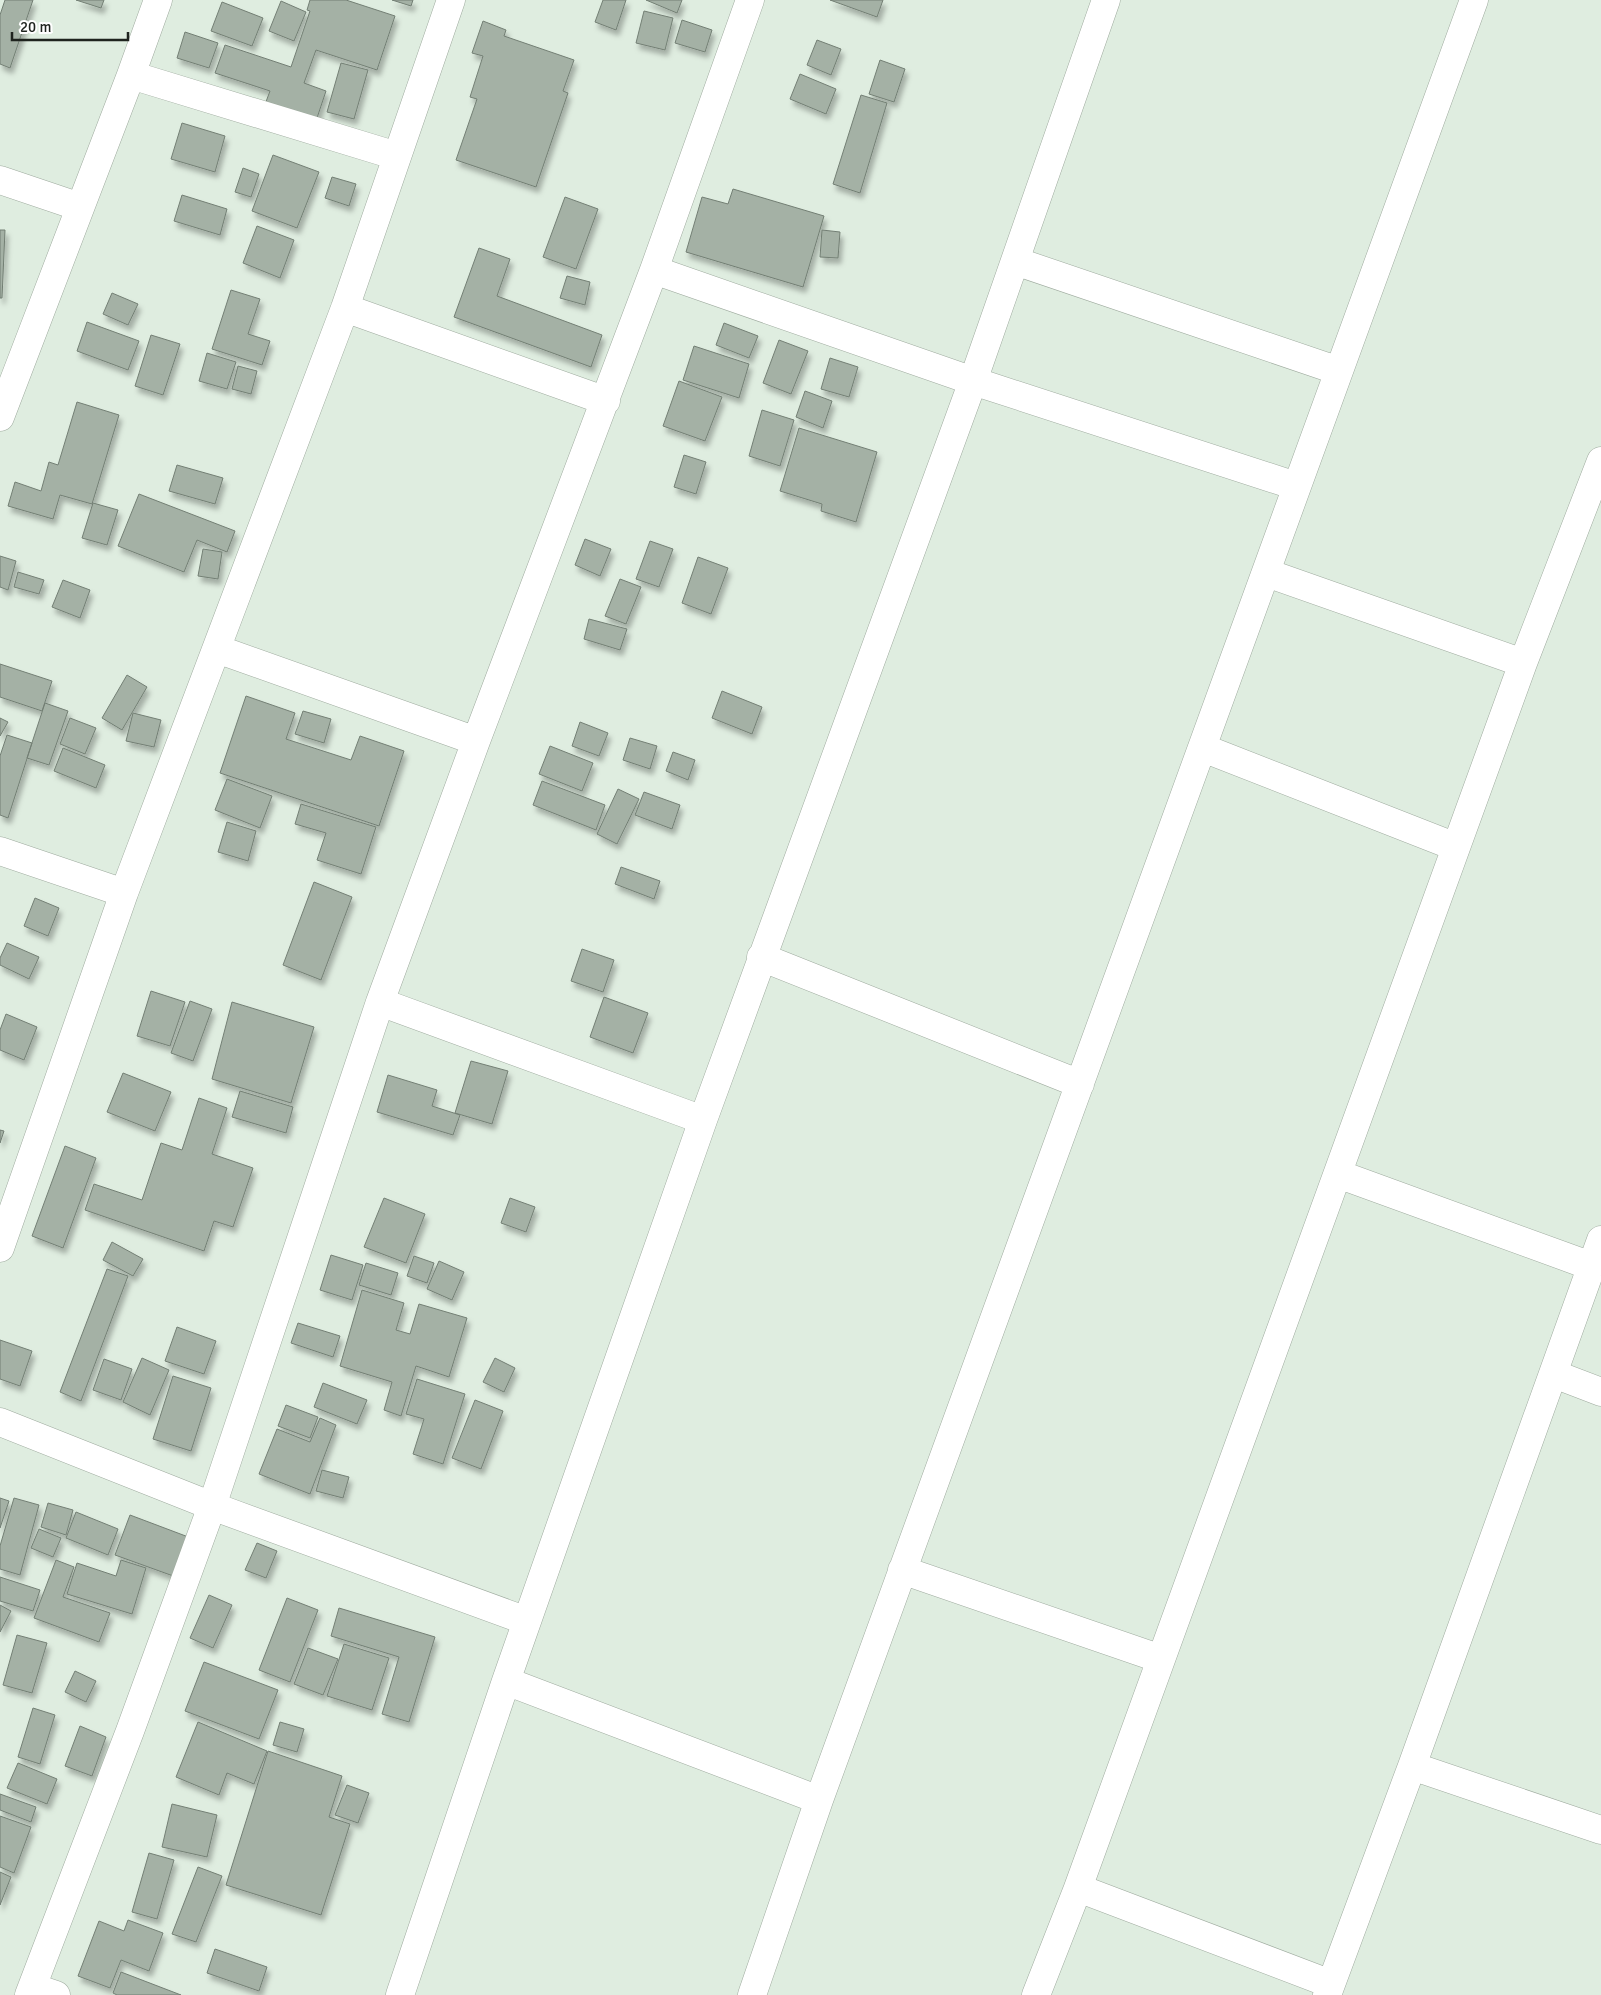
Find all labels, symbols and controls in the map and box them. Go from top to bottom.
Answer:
scale bar [12,10,129,42]
text: 20 m [20,18,51,36]

